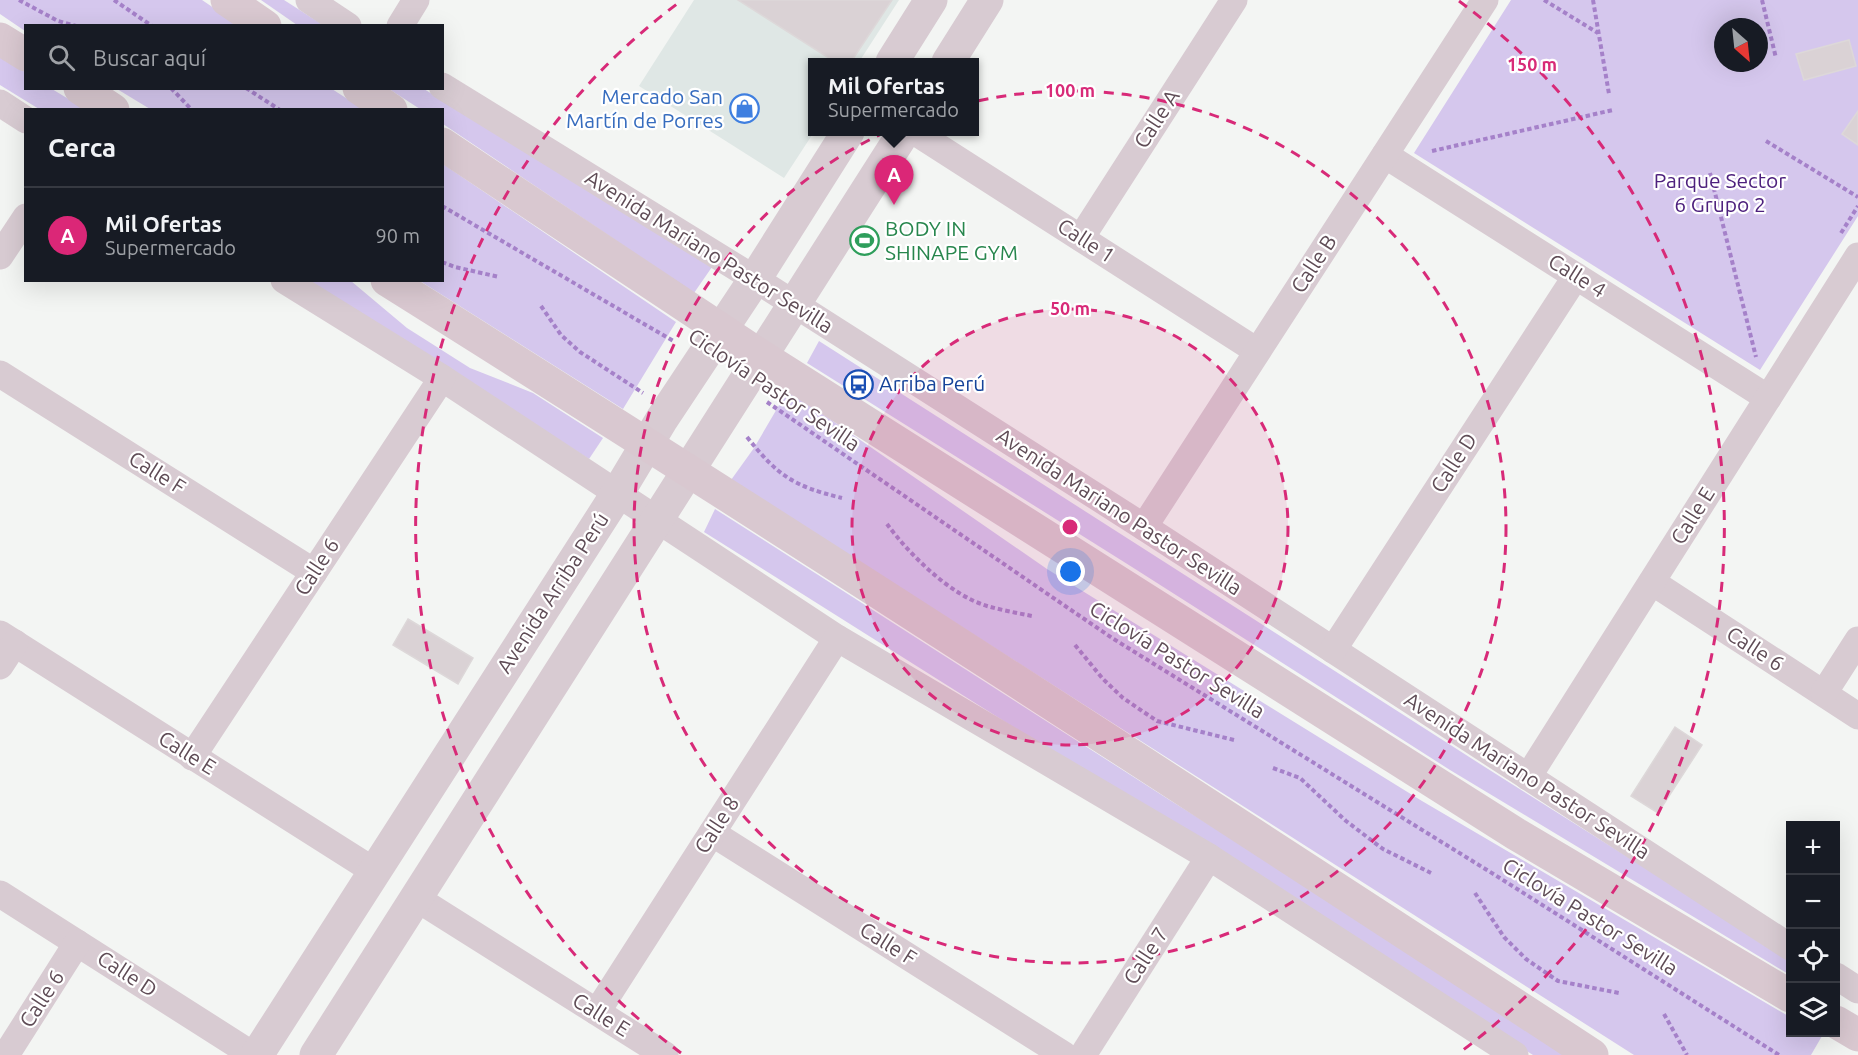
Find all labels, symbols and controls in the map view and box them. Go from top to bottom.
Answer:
north arrow [1714,18,1768,72]
search box [24,24,444,90]
icon: search [45,41,78,74]
text: Buscar aquí [93,45,206,70]
text: 150 m [1507,54,1557,74]
popup [808,58,979,136]
text: Mil Ofertas [828,73,945,98]
text: 100 m [1045,80,1095,100]
place label: Mercado San Martín de Porres [566,84,723,132]
street label: Calle A [1128,84,1184,152]
shop icon: Mercado San Martín de Porres [728,93,760,125]
text: Supermercado [828,98,959,121]
text: Cerca [48,133,116,162]
pin: A [874,156,914,205]
street label: Avenida Mariano Pastor Sevilla [581,165,838,337]
park label: Parque Sector 6 Grupo 2 [1654,168,1786,216]
text: Mil Ofertas [105,211,222,236]
street label: Calle 1 [1054,213,1119,267]
place label: BODY IN SHINAPE GYM [885,216,1018,264]
text: A [60,224,75,247]
text: 90 m [376,224,420,247]
sports icon: BODY IN SHINAPE GYM [848,225,880,257]
street label: Calle B [1286,230,1341,297]
text: Supermercado [105,236,236,259]
street label: Calle 4 [1544,248,1611,302]
text: 50 m [1050,298,1090,318]
street label: Ciclovía Pastor Sevilla [684,323,865,456]
bus stop icon: Arriba Perú [842,368,874,400]
place label: Arriba Perú [879,371,985,395]
street label: Avenida Mariano Pastor Sevilla [992,423,1247,600]
street label: Calle D [1425,428,1481,497]
street label: Calle F [125,446,190,499]
street label: Calle E [1665,482,1719,548]
street label: Avenida Arriba Perú [491,508,613,677]
centre of rings [1060,517,1080,537]
street label: Calle 6 [289,534,343,599]
your location [1056,557,1085,586]
street label: Ciclovía Pastor Sevilla [1086,596,1269,723]
street label: Calle 6 [1723,621,1788,675]
street label: Avenida Mariano Pastor Sevilla [1400,687,1655,864]
street label: Calle E [155,725,221,779]
street label: Calle 8 [689,792,743,857]
map controls [1786,821,1840,1037]
button: + [1786,821,1840,875]
street label: Ciclovía Pastor Sevilla [1499,853,1682,980]
button: − [1786,875,1840,929]
street label: Calle F [856,917,921,970]
street label: Calle 7 [1118,923,1172,988]
button: locate [1786,929,1840,983]
street label: Calle D [93,945,162,1001]
street label: Calle 6 [14,966,68,1031]
button: layers [1786,983,1840,1037]
street label: Calle E [569,987,635,1041]

